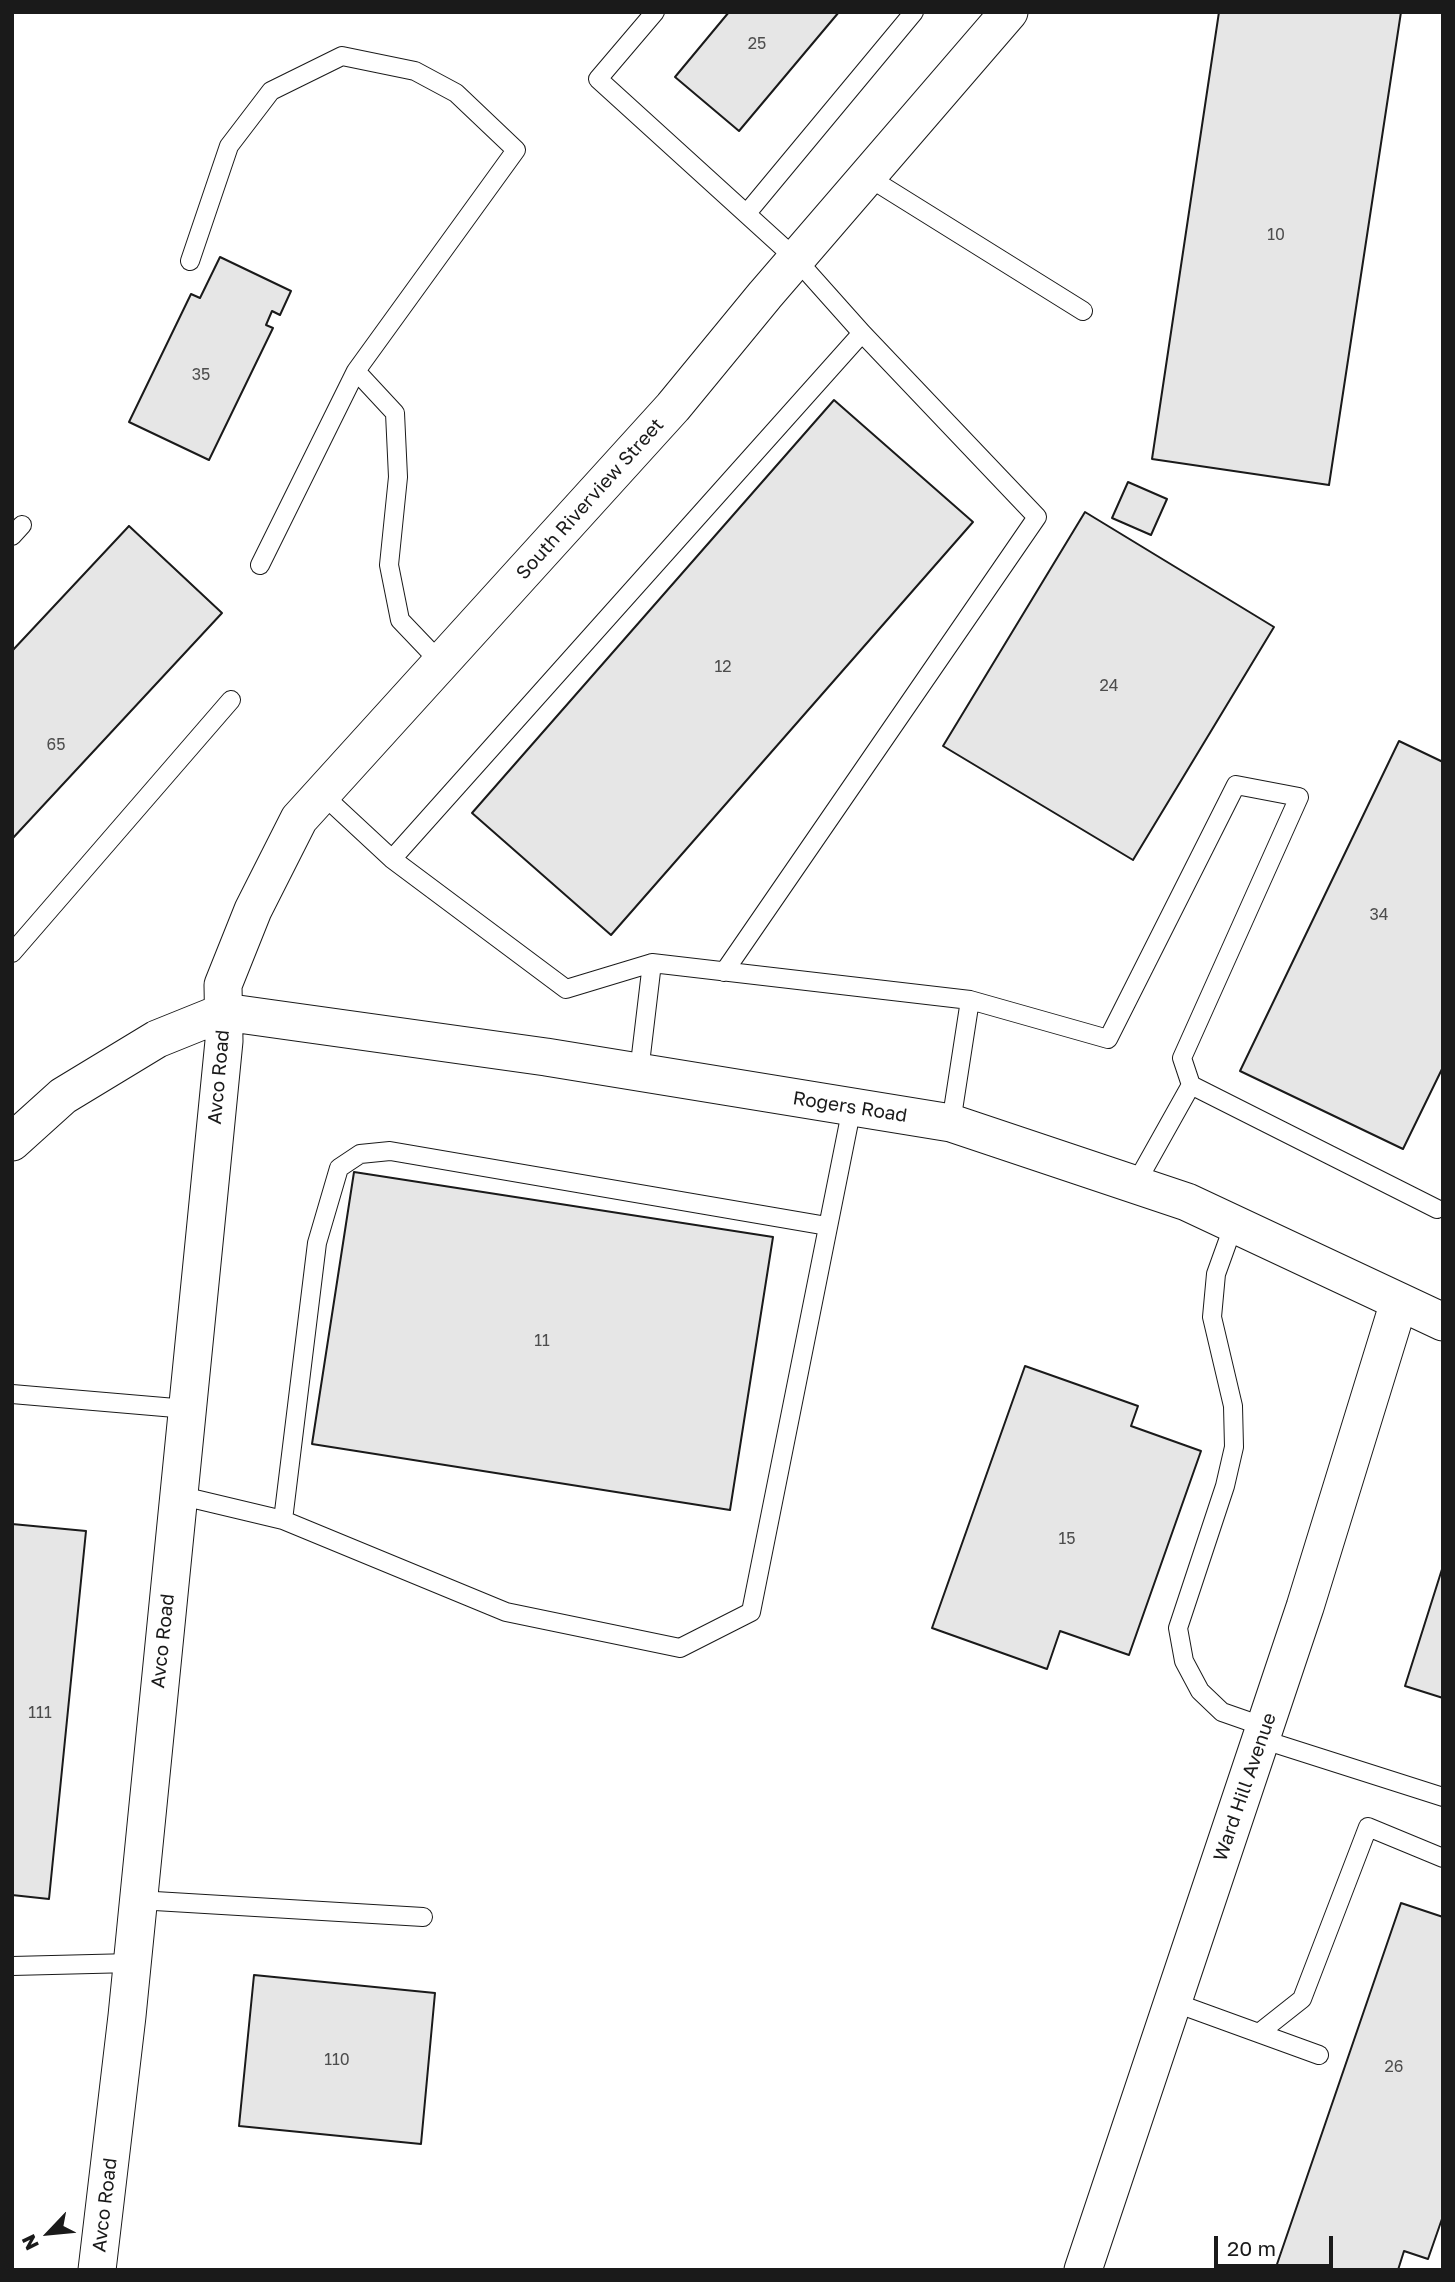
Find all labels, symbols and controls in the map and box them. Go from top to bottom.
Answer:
house number: 25 [748,34,766,54]
house number: 10 [1267,225,1285,245]
house number: 35 [192,365,210,385]
street label: South Riverview Street [512,414,668,584]
house number: 12 [714,657,732,677]
house number: 24 [1099,676,1119,696]
house number: 65 [47,735,65,755]
house number: 34 [1369,905,1389,925]
street label: Avco Road [204,1029,234,1125]
street label: Rogers Road [791,1087,909,1127]
house number: 11 [534,1331,550,1351]
house number: 15 [1058,1529,1076,1549]
street label: Avco Road [147,1593,179,1689]
house number: 111 [28,1703,52,1723]
street label: Ward Hill Avenue [1209,1710,1281,1864]
house number: 110 [324,2050,350,2070]
house number: 26 [1385,2057,1403,2077]
street label: Avco Road [88,2157,122,2253]
north arrow [14,2198,84,2268]
scale bar [1217,2222,1336,2266]
text: N [16,2231,43,2254]
text: 20 m [1227,2235,1276,2261]

